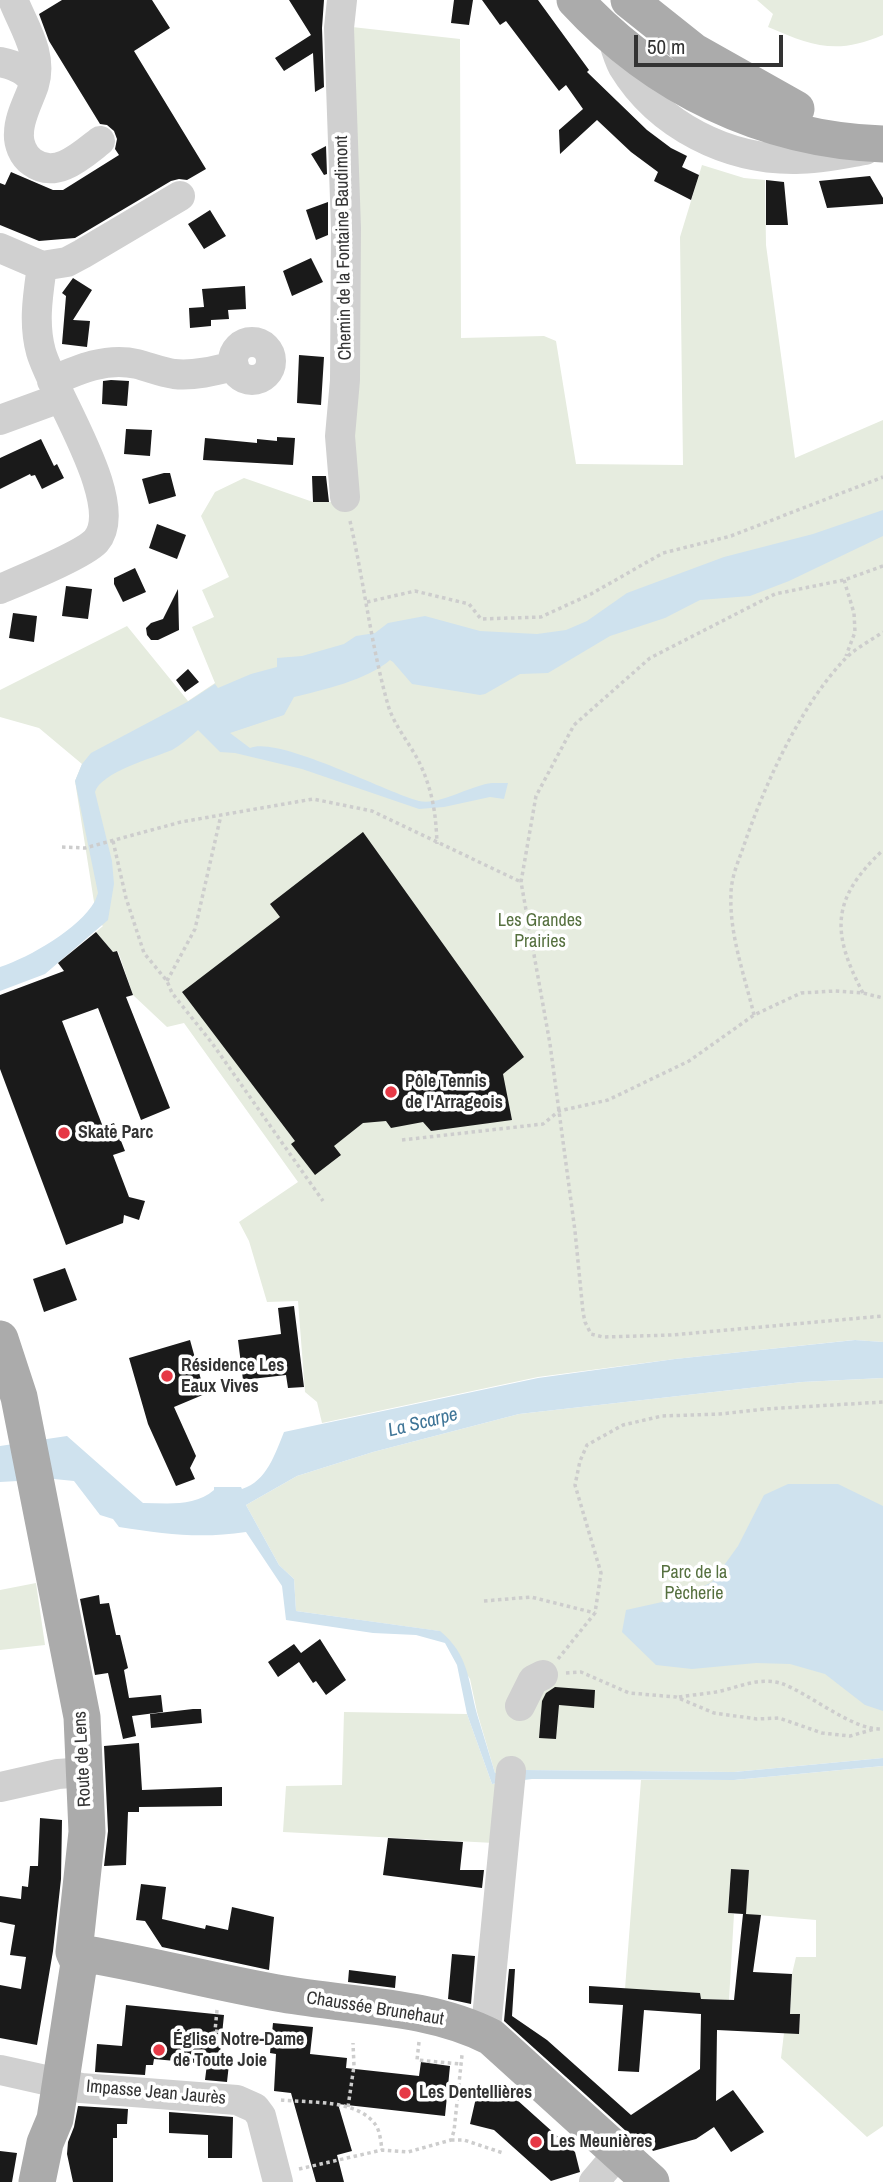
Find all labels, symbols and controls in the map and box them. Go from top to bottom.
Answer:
scale bar [638,21,787,65]
text: 50 m [647,32,685,61]
street label: Chemin de la Fontaine Baudimont [331,135,357,361]
park label: Les Grandes Prairies [498,910,582,953]
place label: Pôle Tennis de l'Arrageois [405,1071,503,1114]
marker: Pôle Tennis de l'Arrageois [383,1084,399,1100]
place label: Skate Parc [78,1122,153,1144]
marker: Skate Parc [56,1125,72,1141]
place label: Résidence Les Eaux Vives [181,1355,284,1398]
marker: Résidence Les Eaux Vives [159,1368,175,1384]
water label: La Scarpe [386,1403,460,1443]
park label: Parc de la Pècherie [661,1562,727,1604]
street label: Route de Lens [70,1710,96,1808]
street label: Chaussée Brunehaut [305,1987,445,2031]
place label: Église Notre-Dame de Toute Joie [173,2029,304,2072]
marker: Église Notre-Dame de Toute Joie [151,2042,167,2058]
street label: Impasse Jean Jaurès [85,2076,227,2110]
place label: Les Dentellières [419,2082,532,2104]
marker: Les Dentellières [397,2085,413,2101]
place label: Les Meunières [550,2131,653,2153]
marker: Les Meunières [528,2134,544,2150]

